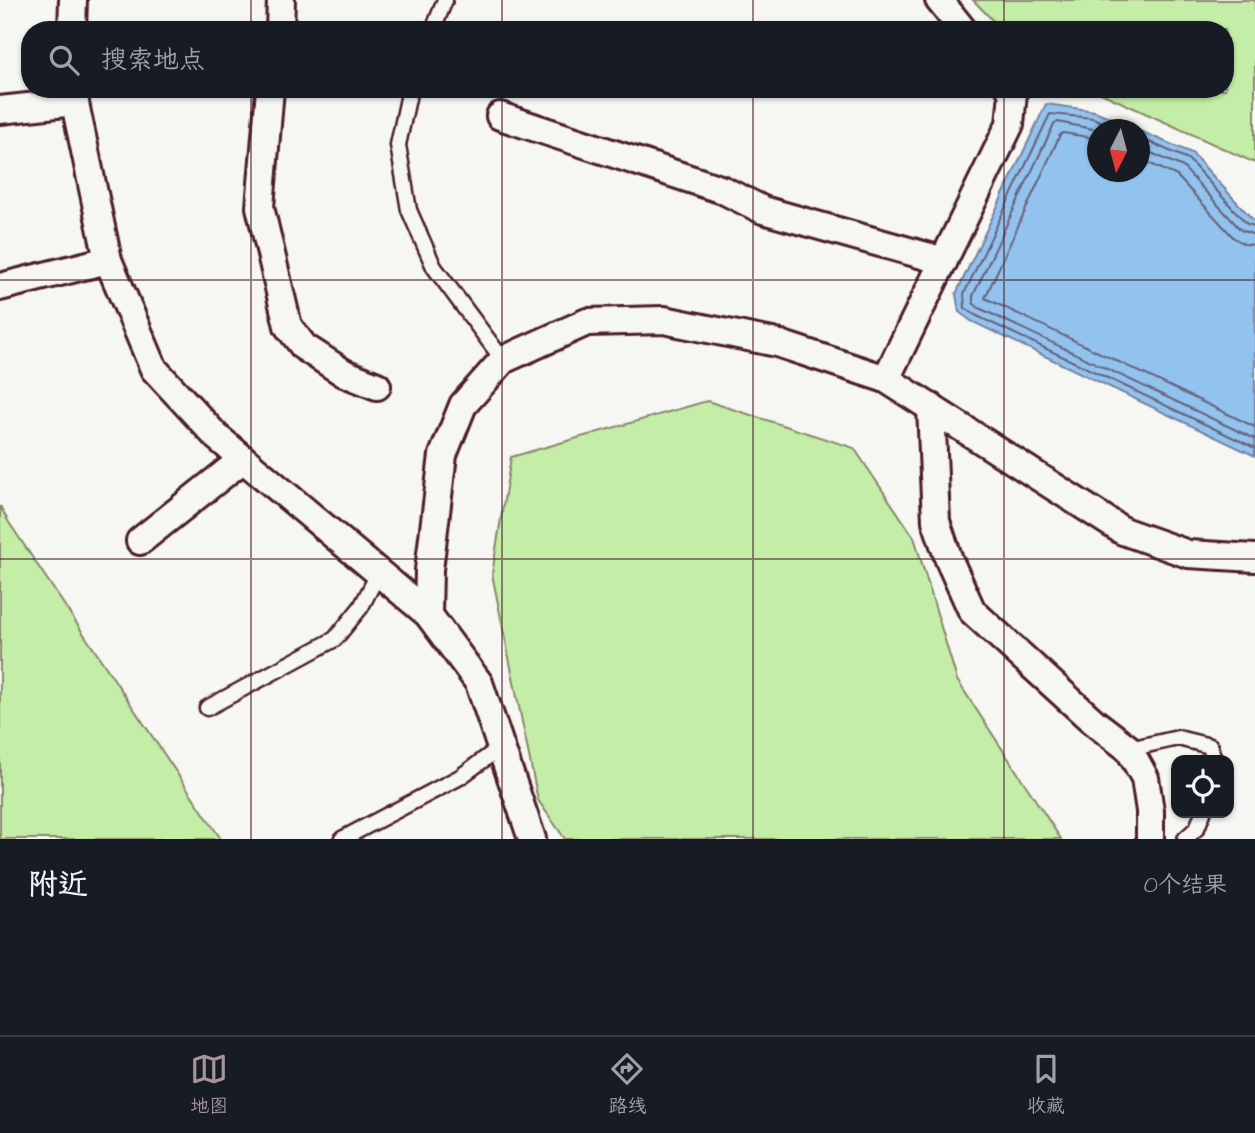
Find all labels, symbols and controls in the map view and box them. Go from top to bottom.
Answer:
search box [21,21,1234,98]
icon: search [45,41,83,79]
text: 搜索地点 [101,42,205,78]
north arrow [1087,119,1150,182]
map controls [1171,755,1234,818]
button: locate [1171,755,1234,818]
text: 附近 [28,864,88,906]
text: 0个结果 [1143,869,1227,901]
tab: 地图 [190,1050,228,1120]
tab: 路线 [608,1050,647,1120]
tab: 收藏 [1027,1050,1065,1120]

